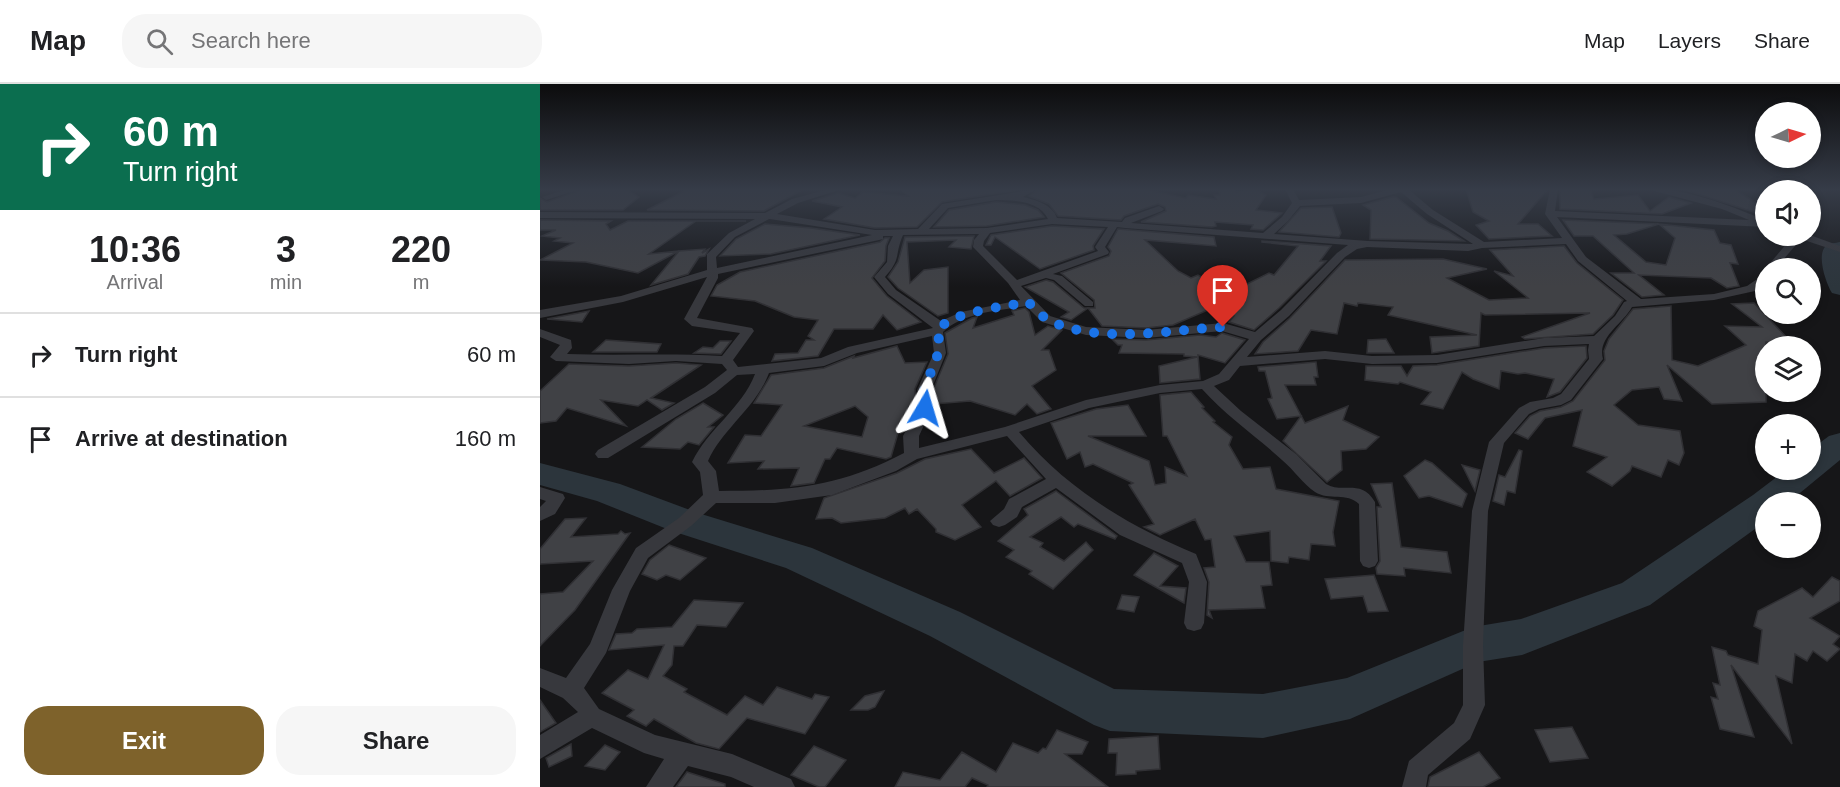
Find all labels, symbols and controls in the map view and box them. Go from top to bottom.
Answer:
search box [122,14,542,68]
text: Map [30,25,86,56]
icon: search [143,25,176,58]
text: Search here [191,28,311,53]
text: Map [1584,29,1625,52]
text: Layers [1658,29,1721,52]
text: Share [1754,29,1810,52]
north arrow [1755,102,1821,168]
map controls [1755,102,1821,558]
icon: right [24,108,102,186]
text: 60 m [123,108,219,155]
text: Turn right [123,157,238,187]
button: sound [1755,180,1821,246]
text: 10:36 [89,229,181,270]
text: 3 [276,229,296,270]
text: 220 [391,229,451,270]
button: search [1755,258,1821,324]
pin [1197,265,1248,327]
text: Arrival [107,271,163,293]
text: min [270,271,302,293]
text: m [413,271,429,293]
icon: arrive [1206,274,1239,307]
button: layers [1755,336,1821,402]
icon: right [24,339,57,372]
text: Turn right [75,342,177,367]
text: 60 m [467,342,516,367]
position arrow [893,376,957,440]
button: + [1755,414,1821,480]
icon: arrive [24,423,57,456]
text: Arrive at destination [75,426,288,451]
text: 160 m [455,426,516,451]
button: − [1755,492,1821,558]
button: Exit [24,706,264,775]
button: Share [276,706,516,775]

